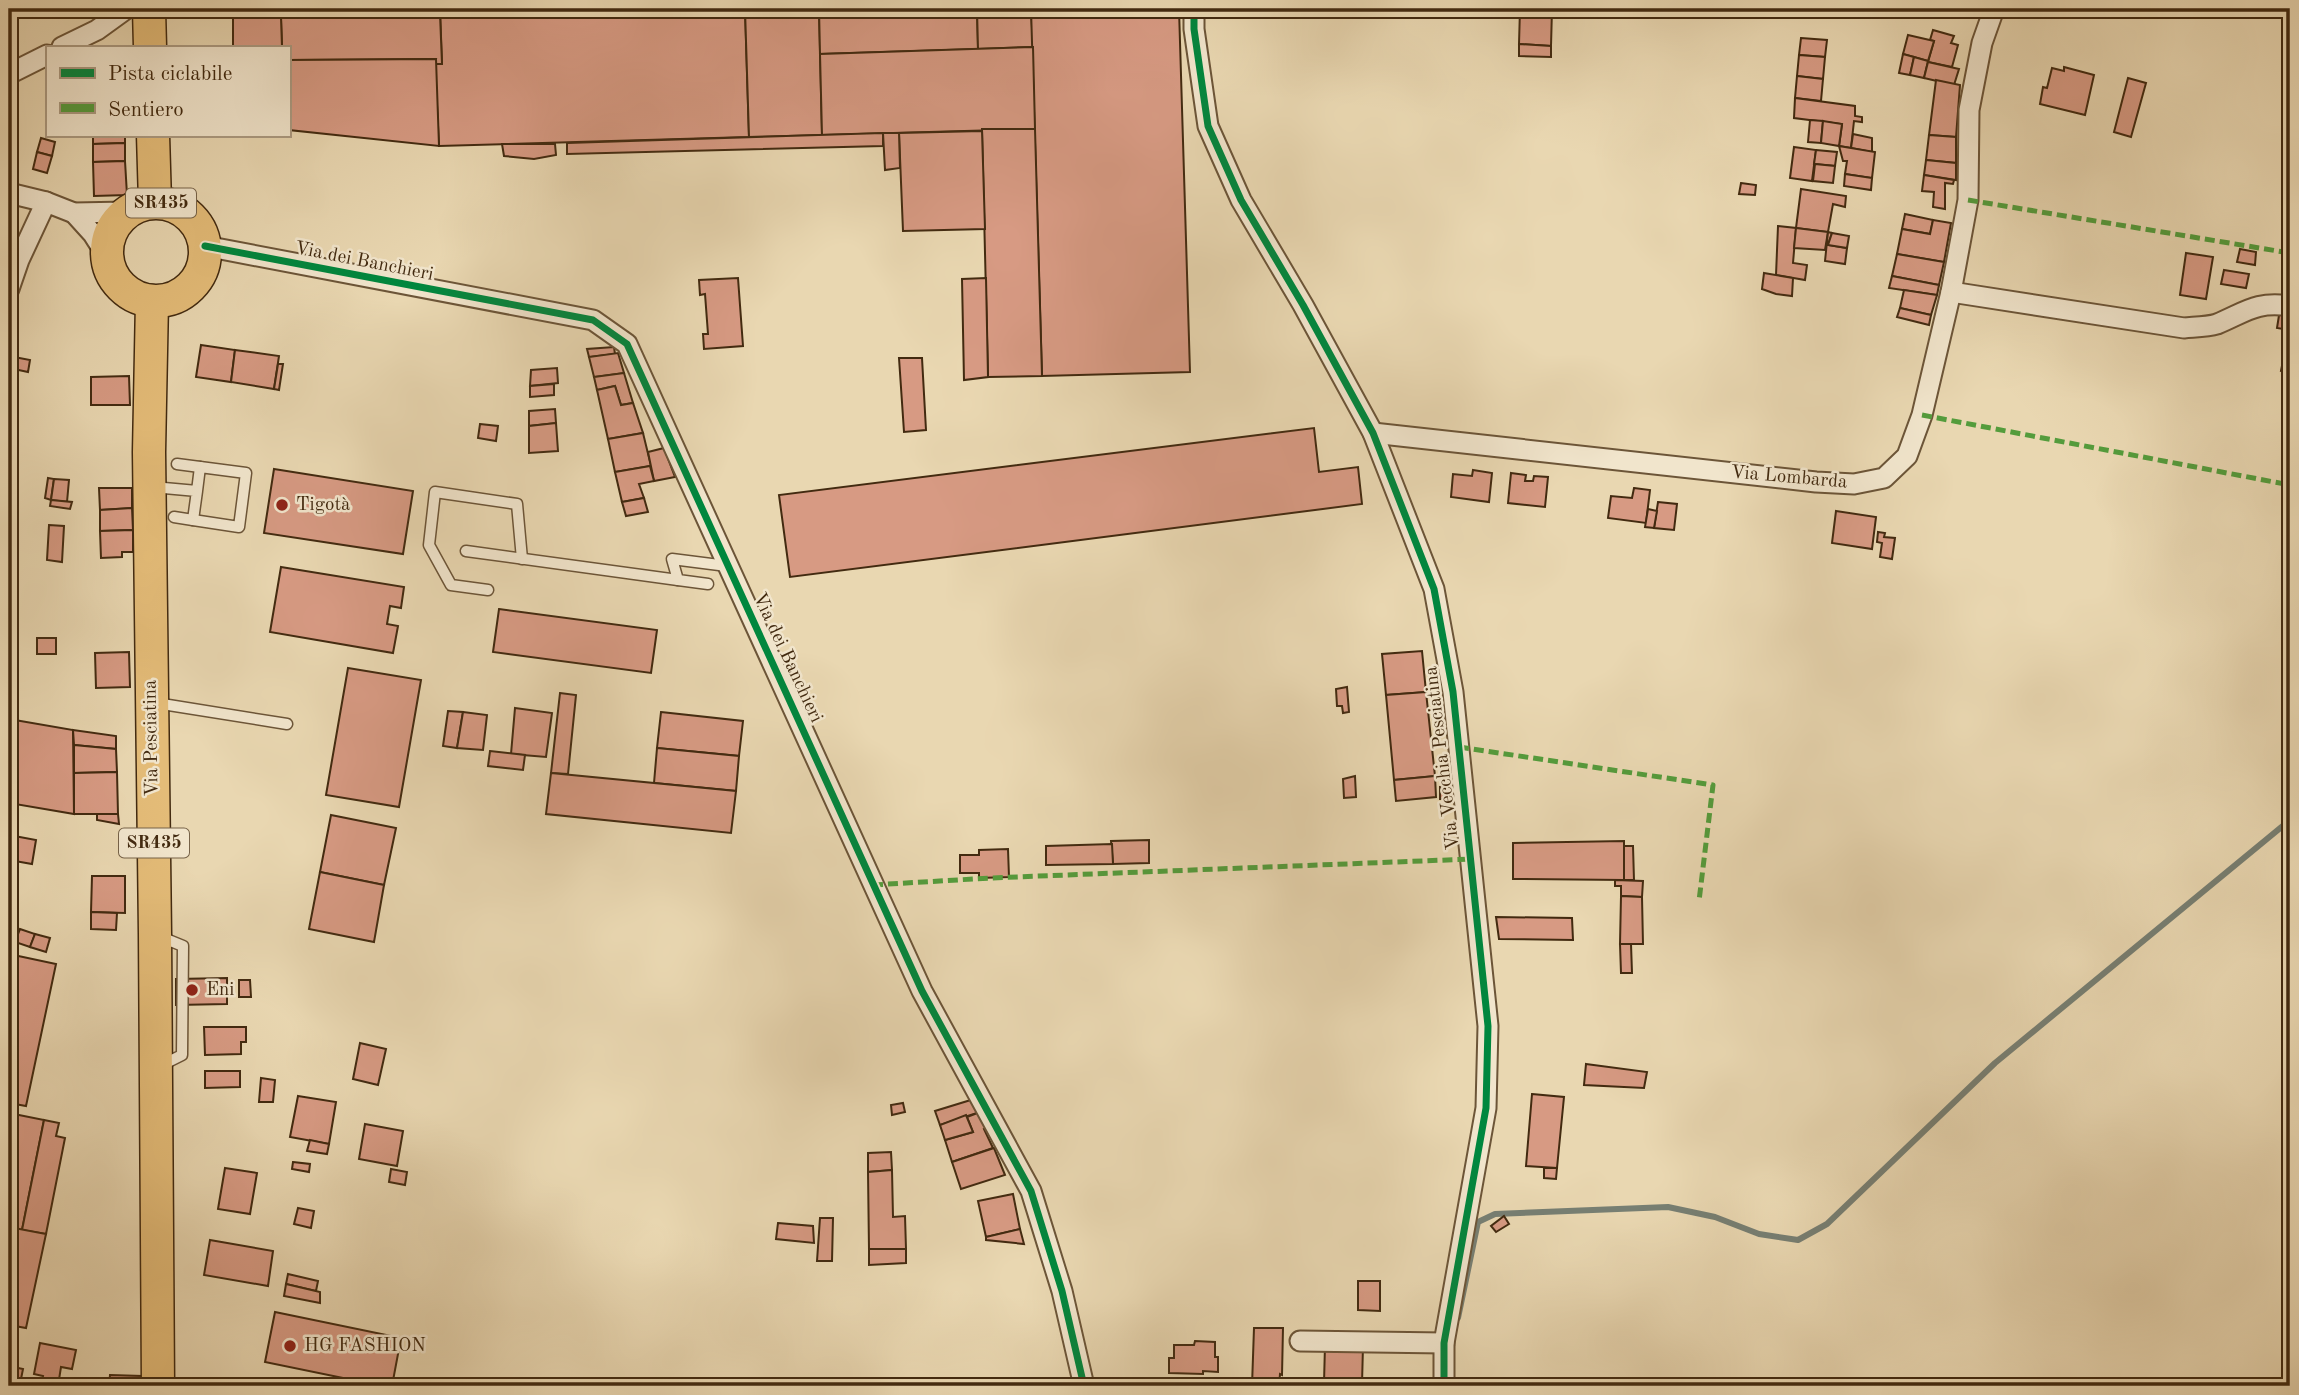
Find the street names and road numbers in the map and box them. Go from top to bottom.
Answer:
road number: SR435 [126,188,196,218]
street label: Via dei Banchieri [293,239,435,285]
street label: Via Lombarda [1730,463,1849,493]
street label: Via dei Banchieri [749,590,825,726]
street label: Via Vecchia Pesciatina [1422,664,1464,851]
street label: Via Pesciatina [141,679,163,797]
road number: SR435 [119,828,189,858]

